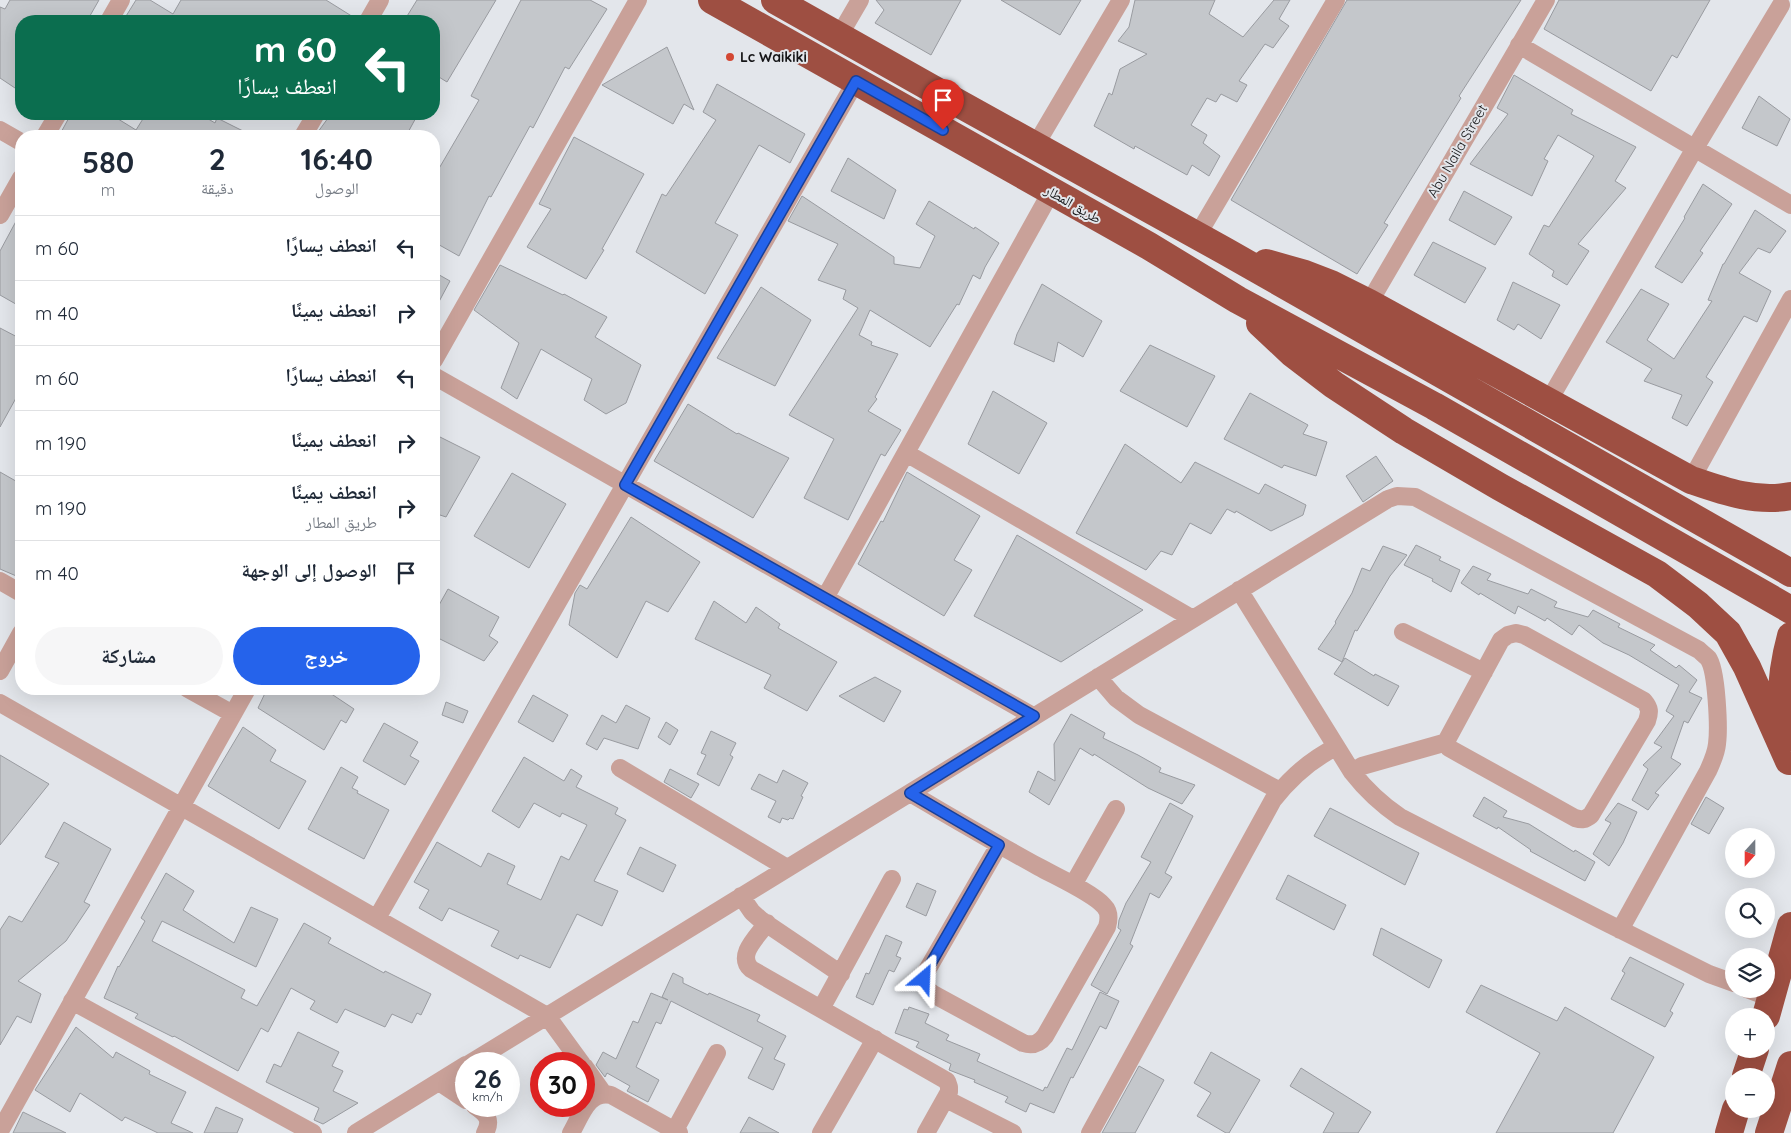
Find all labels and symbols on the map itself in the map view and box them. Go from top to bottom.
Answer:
place label: Lc Waikiki [740,48,807,66]
marker: Lc Waikiki [724,51,736,63]
pin [922,79,964,130]
street label: Abu Naila Street [1423,101,1491,201]
street label: طريق المطار [1040,180,1104,228]
north arrow [1725,828,1775,878]
position arrow [897,952,949,1004]
speed limit sign: 30 [530,1052,595,1117]

